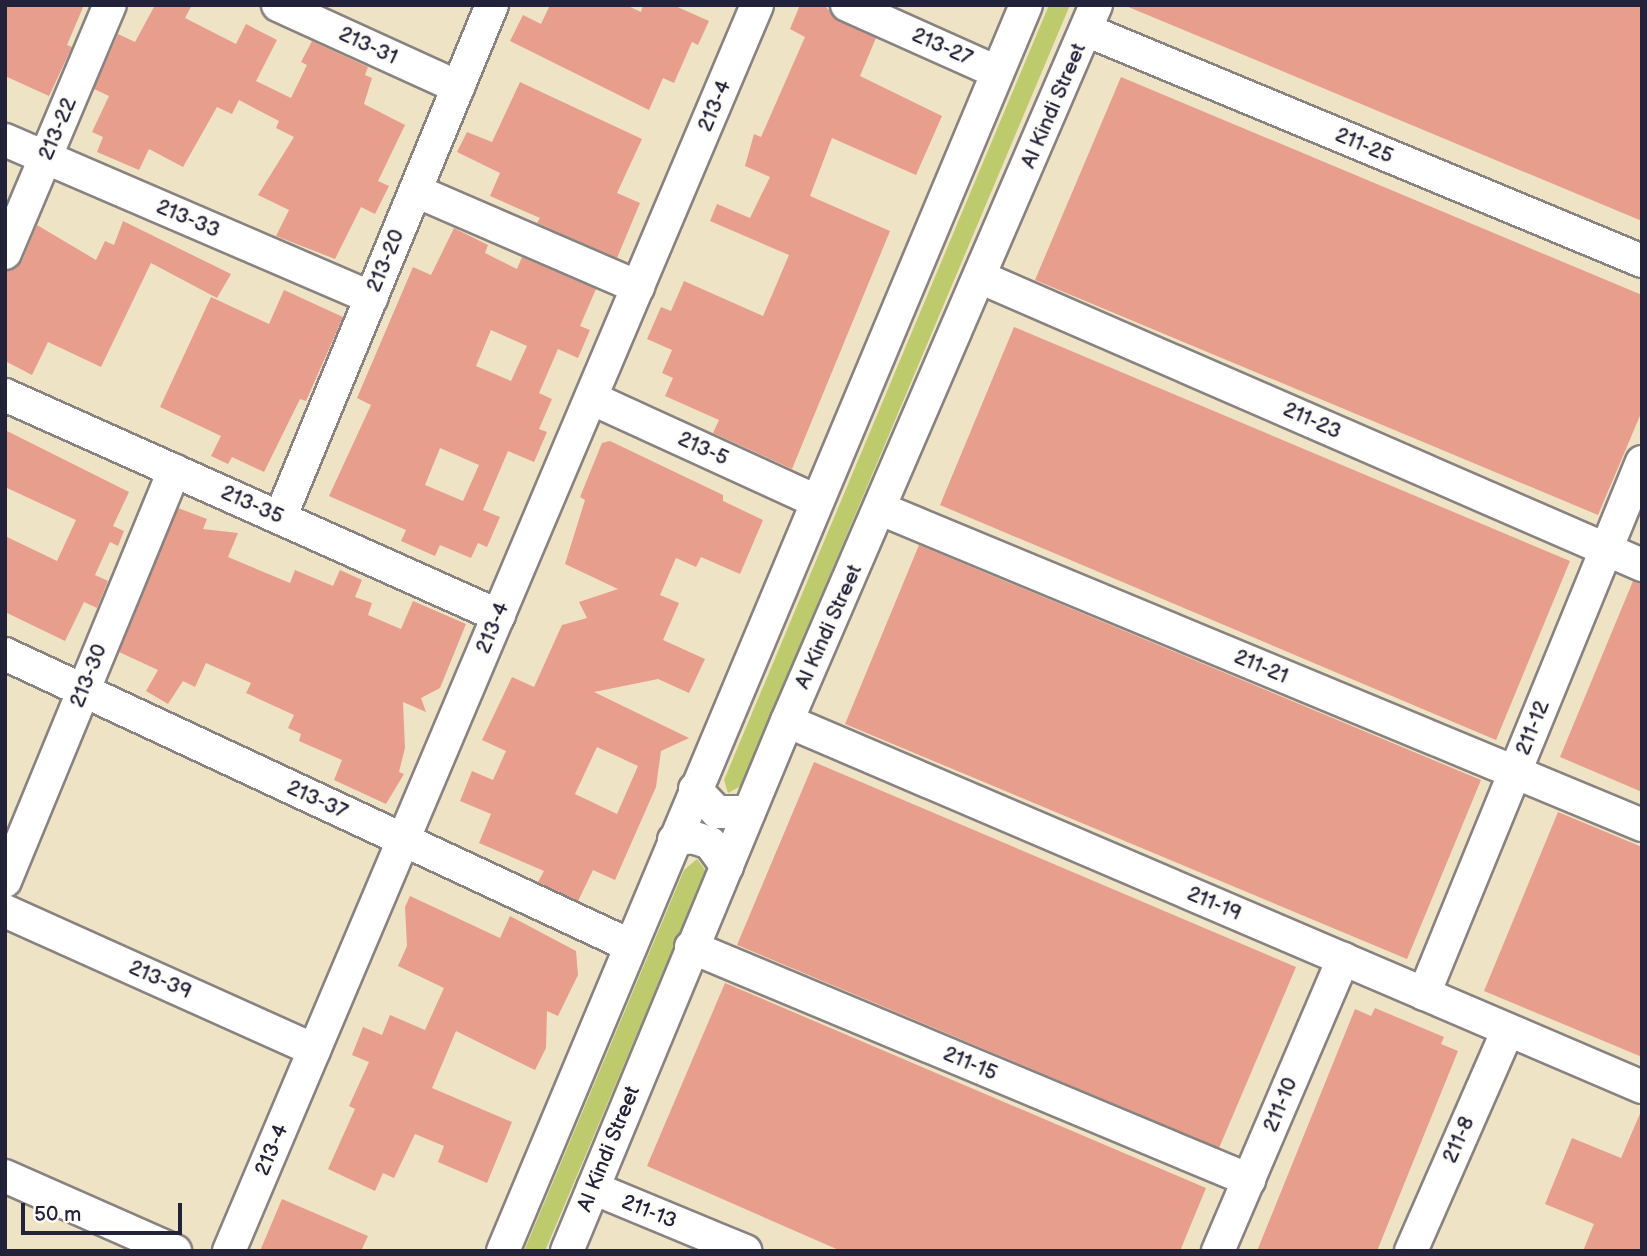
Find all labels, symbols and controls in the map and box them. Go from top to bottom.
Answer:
street label: 213-31 [335,22,401,70]
street label: 213-27 [908,23,976,71]
street label: Al Kindi Street [1016,40,1092,172]
street label: 213-4 [693,76,737,136]
street label: 213-22 [34,94,82,164]
street label: 211-25 [1331,123,1397,169]
street label: 213-33 [152,194,224,244]
street label: 213-20 [362,226,410,296]
street label: 211-23 [1279,397,1345,445]
street label: 213-5 [674,426,732,472]
street label: 213-35 [217,480,287,530]
street label: Al Kindi Street [790,561,868,693]
street label: 213-4 [471,598,515,658]
street label: 213-30 [65,641,113,711]
street label: 211-21 [1230,644,1292,690]
street label: 211-12 [1511,697,1555,759]
street label: 213-37 [283,775,351,825]
street label: 211-19 [1183,881,1245,927]
street label: 213-39 [125,955,195,1005]
street label: 211-15 [939,1041,1001,1087]
street label: 211-10 [1258,1074,1304,1136]
street label: Al Kindi Street [572,1082,646,1216]
street label: 211-8 [1438,1113,1480,1167]
street label: 213-4 [250,1120,294,1180]
scale bar [24,1190,186,1234]
street label: 211-13 [618,1190,680,1234]
text: 50 m [34,1202,81,1227]

